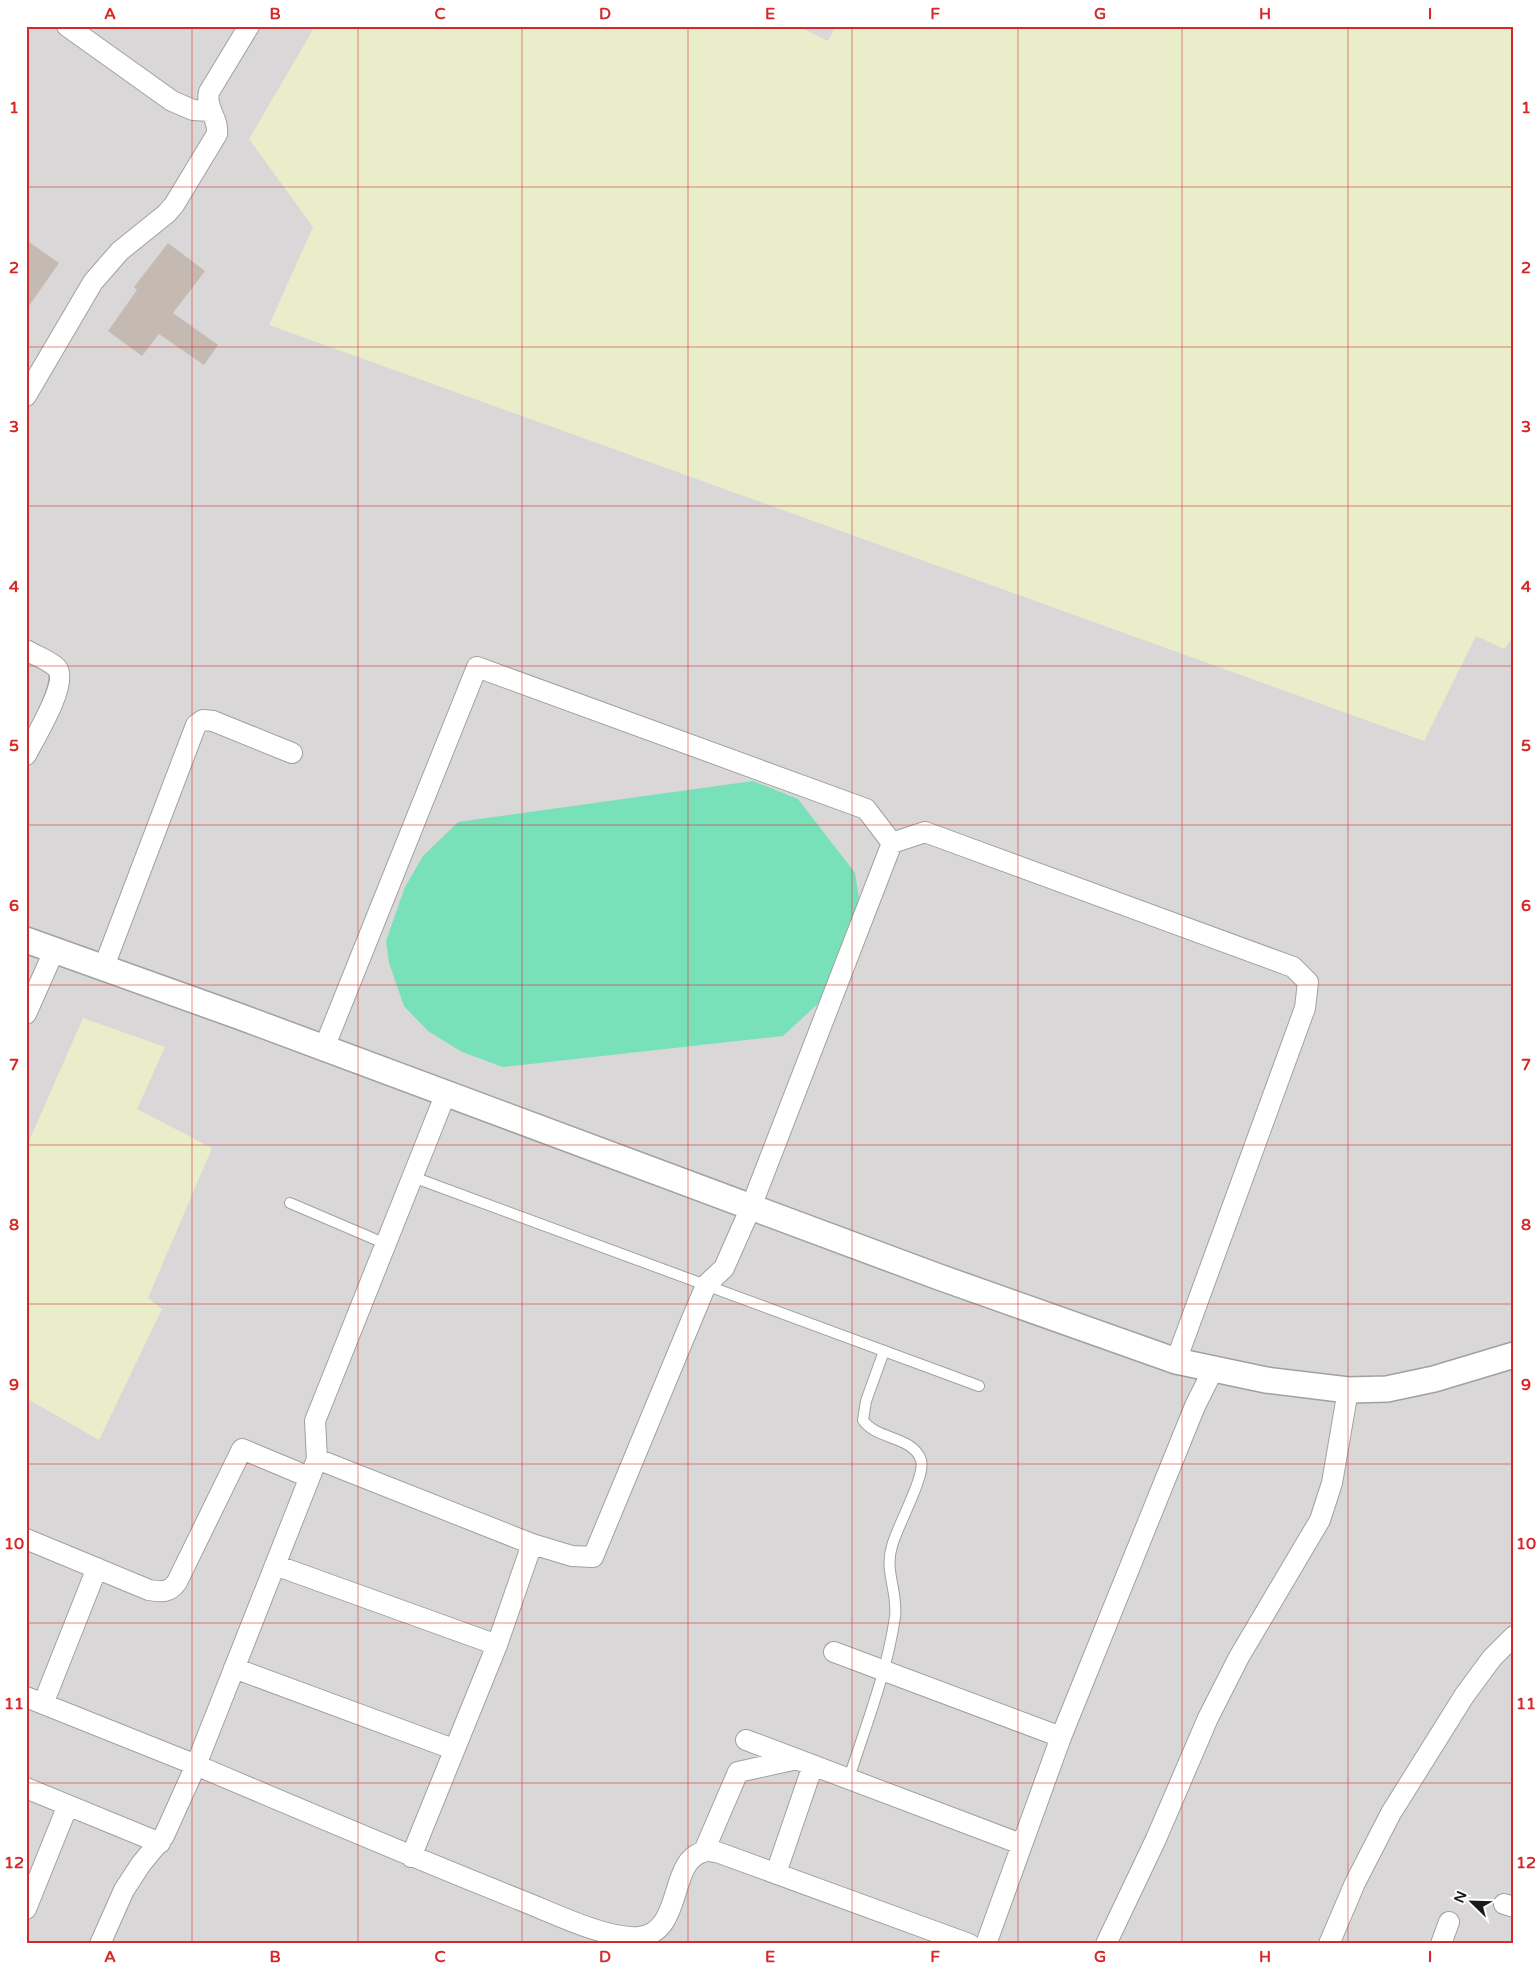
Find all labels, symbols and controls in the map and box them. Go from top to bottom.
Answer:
text: A [104,4,116,24]
text: B [269,4,281,24]
text: C [434,4,446,24]
text: D [599,4,611,24]
text: E [765,4,775,24]
text: F [930,4,940,24]
text: G [1094,4,1106,24]
text: H [1259,4,1271,24]
text: I [1428,4,1432,24]
text: 1 [9,98,19,118]
text: 1 [1521,98,1531,118]
text: 2 [9,258,19,278]
text: 2 [1521,258,1531,278]
text: 3 [9,417,19,437]
text: 3 [1521,417,1531,437]
text: 4 [9,577,19,597]
text: 4 [1521,577,1531,597]
text: 5 [9,736,19,756]
text: 5 [1521,736,1531,756]
text: 6 [9,896,19,916]
text: 6 [1521,896,1531,916]
text: 7 [9,1055,19,1075]
text: 7 [1521,1055,1531,1075]
text: 8 [9,1215,19,1235]
text: 8 [1521,1215,1531,1235]
text: 9 [9,1375,19,1395]
text: 9 [1521,1375,1531,1395]
text: 10 [4,1534,24,1554]
text: 10 [1516,1534,1536,1554]
text: 11 [4,1694,24,1714]
text: 11 [1516,1694,1536,1714]
text: 12 [4,1853,24,1873]
text: 12 [1516,1853,1536,1873]
north arrow [1448,1878,1498,1928]
text: N [1450,1889,1471,1906]
text: A [104,1947,116,1967]
text: B [269,1947,281,1967]
text: C [434,1947,446,1967]
text: D [599,1947,611,1967]
text: E [765,1947,775,1967]
text: F [930,1947,940,1967]
text: G [1094,1947,1106,1967]
text: H [1259,1947,1271,1967]
text: I [1428,1947,1432,1967]

